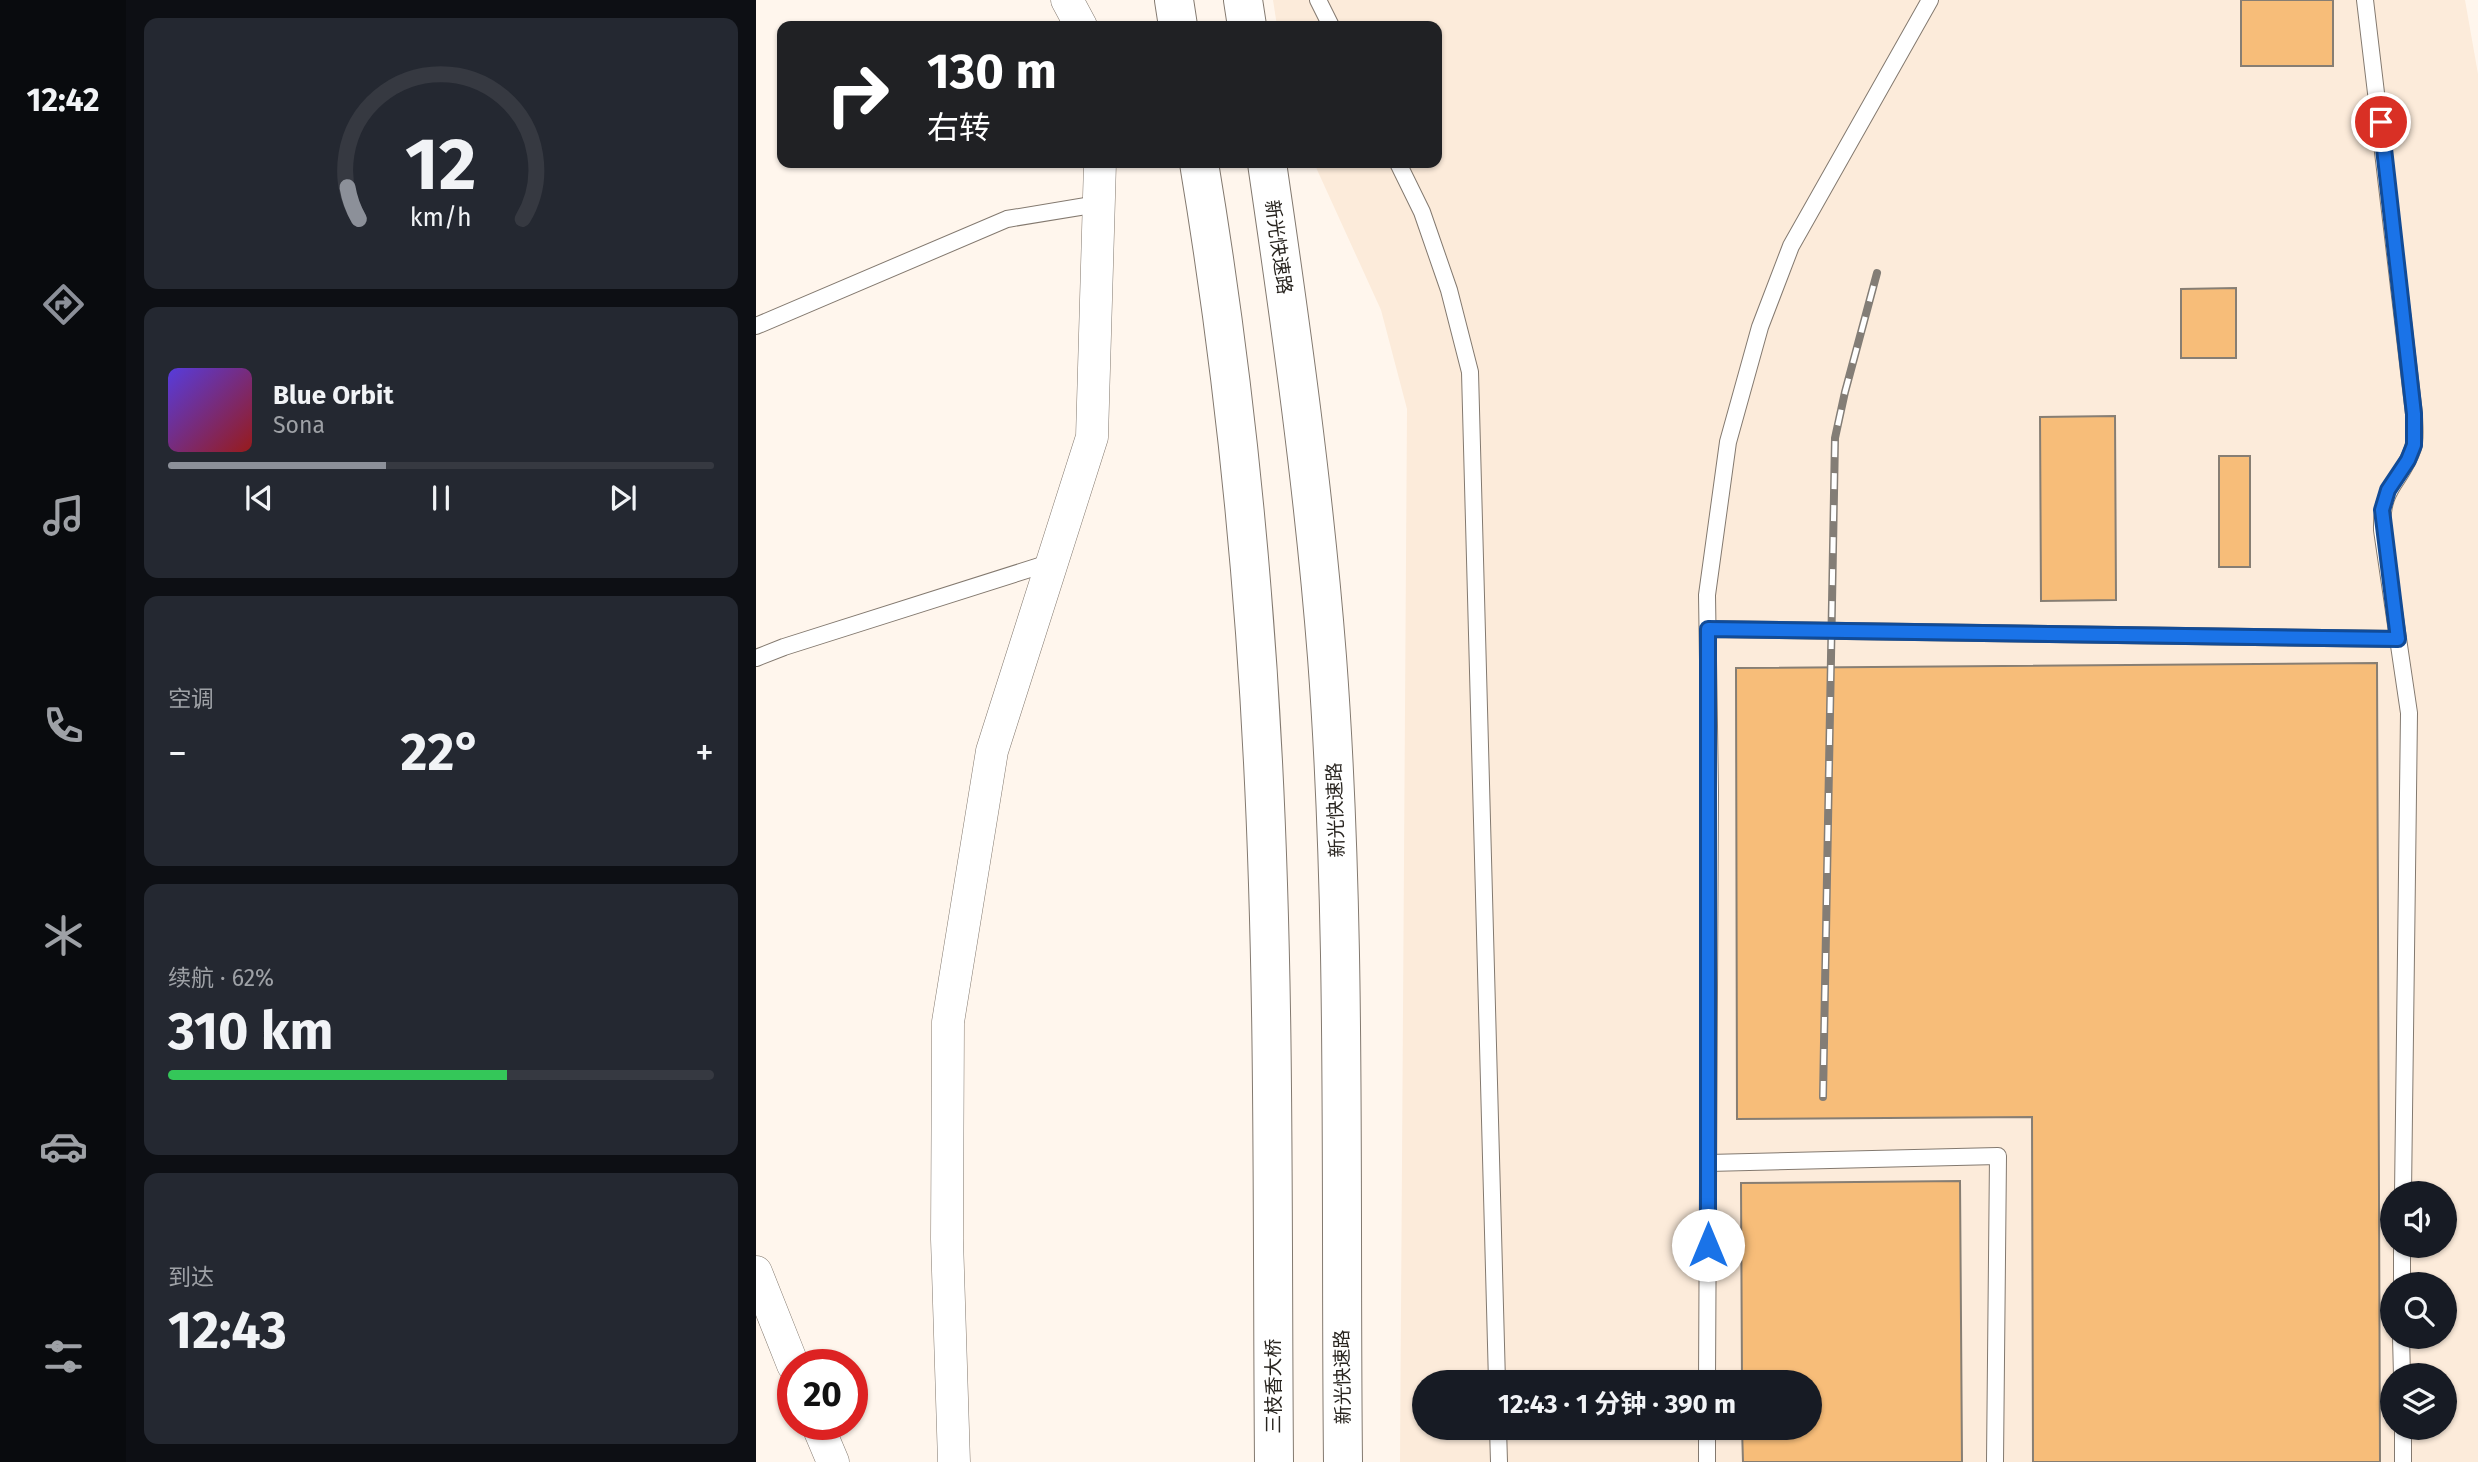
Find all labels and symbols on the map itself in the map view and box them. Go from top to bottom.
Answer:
pin [2351,92,2411,152]
street label: 新光快速路 [1261,198,1297,296]
street label: 新光快速路 [1322,762,1349,858]
position arrow [1671,1208,1745,1282]
street label: 新光快速路 [1330,1329,1355,1425]
street label: 三枝香大桥 [1262,1338,1285,1434]
speed limit sign: 20 [777,1349,868,1440]

